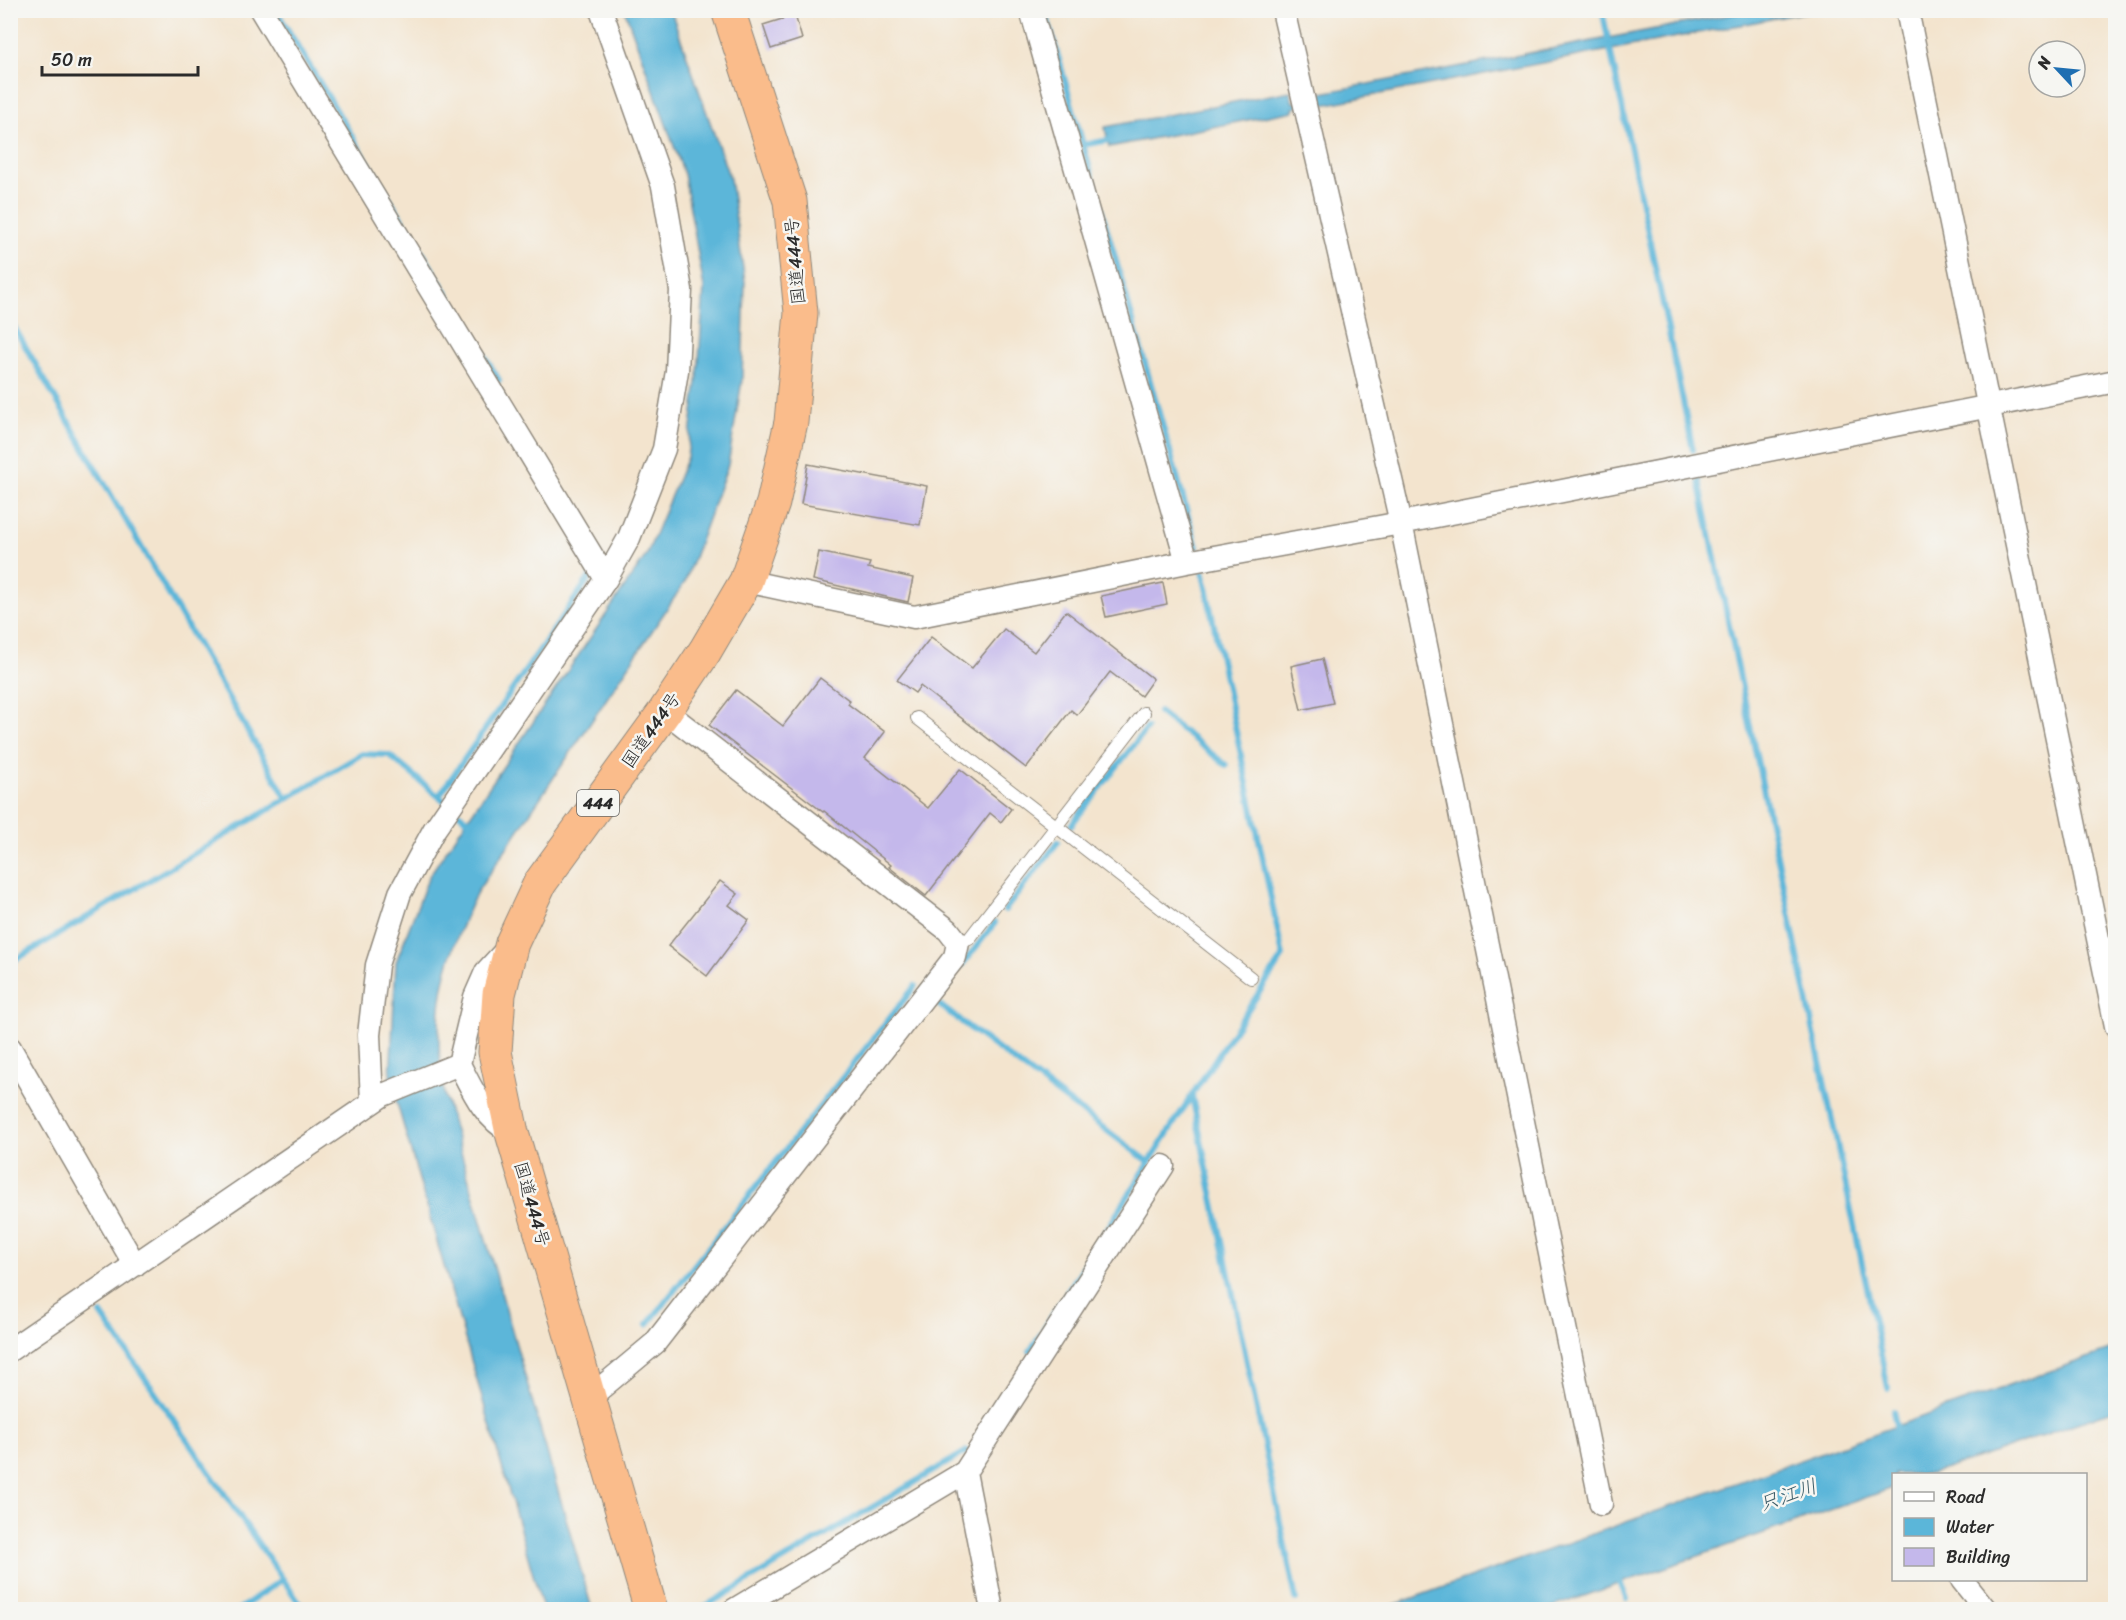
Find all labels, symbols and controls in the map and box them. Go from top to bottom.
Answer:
scale bar [42,39,198,77]
north arrow [2027,39,2087,99]
text: 50 m [51,44,92,76]
text: N [2028,50,2060,75]
street label: 国道444号 [775,216,815,306]
street label: 国道444号 [613,685,689,775]
road number: 444 [577,790,619,816]
street label: 国道444号 [505,1157,559,1251]
water label: 只江川 [1754,1469,1822,1521]
legend [1892,1473,2087,1581]
text: Road [1946,1481,1986,1513]
text: Water [1946,1511,1995,1543]
text: Building [1946,1541,2010,1573]

